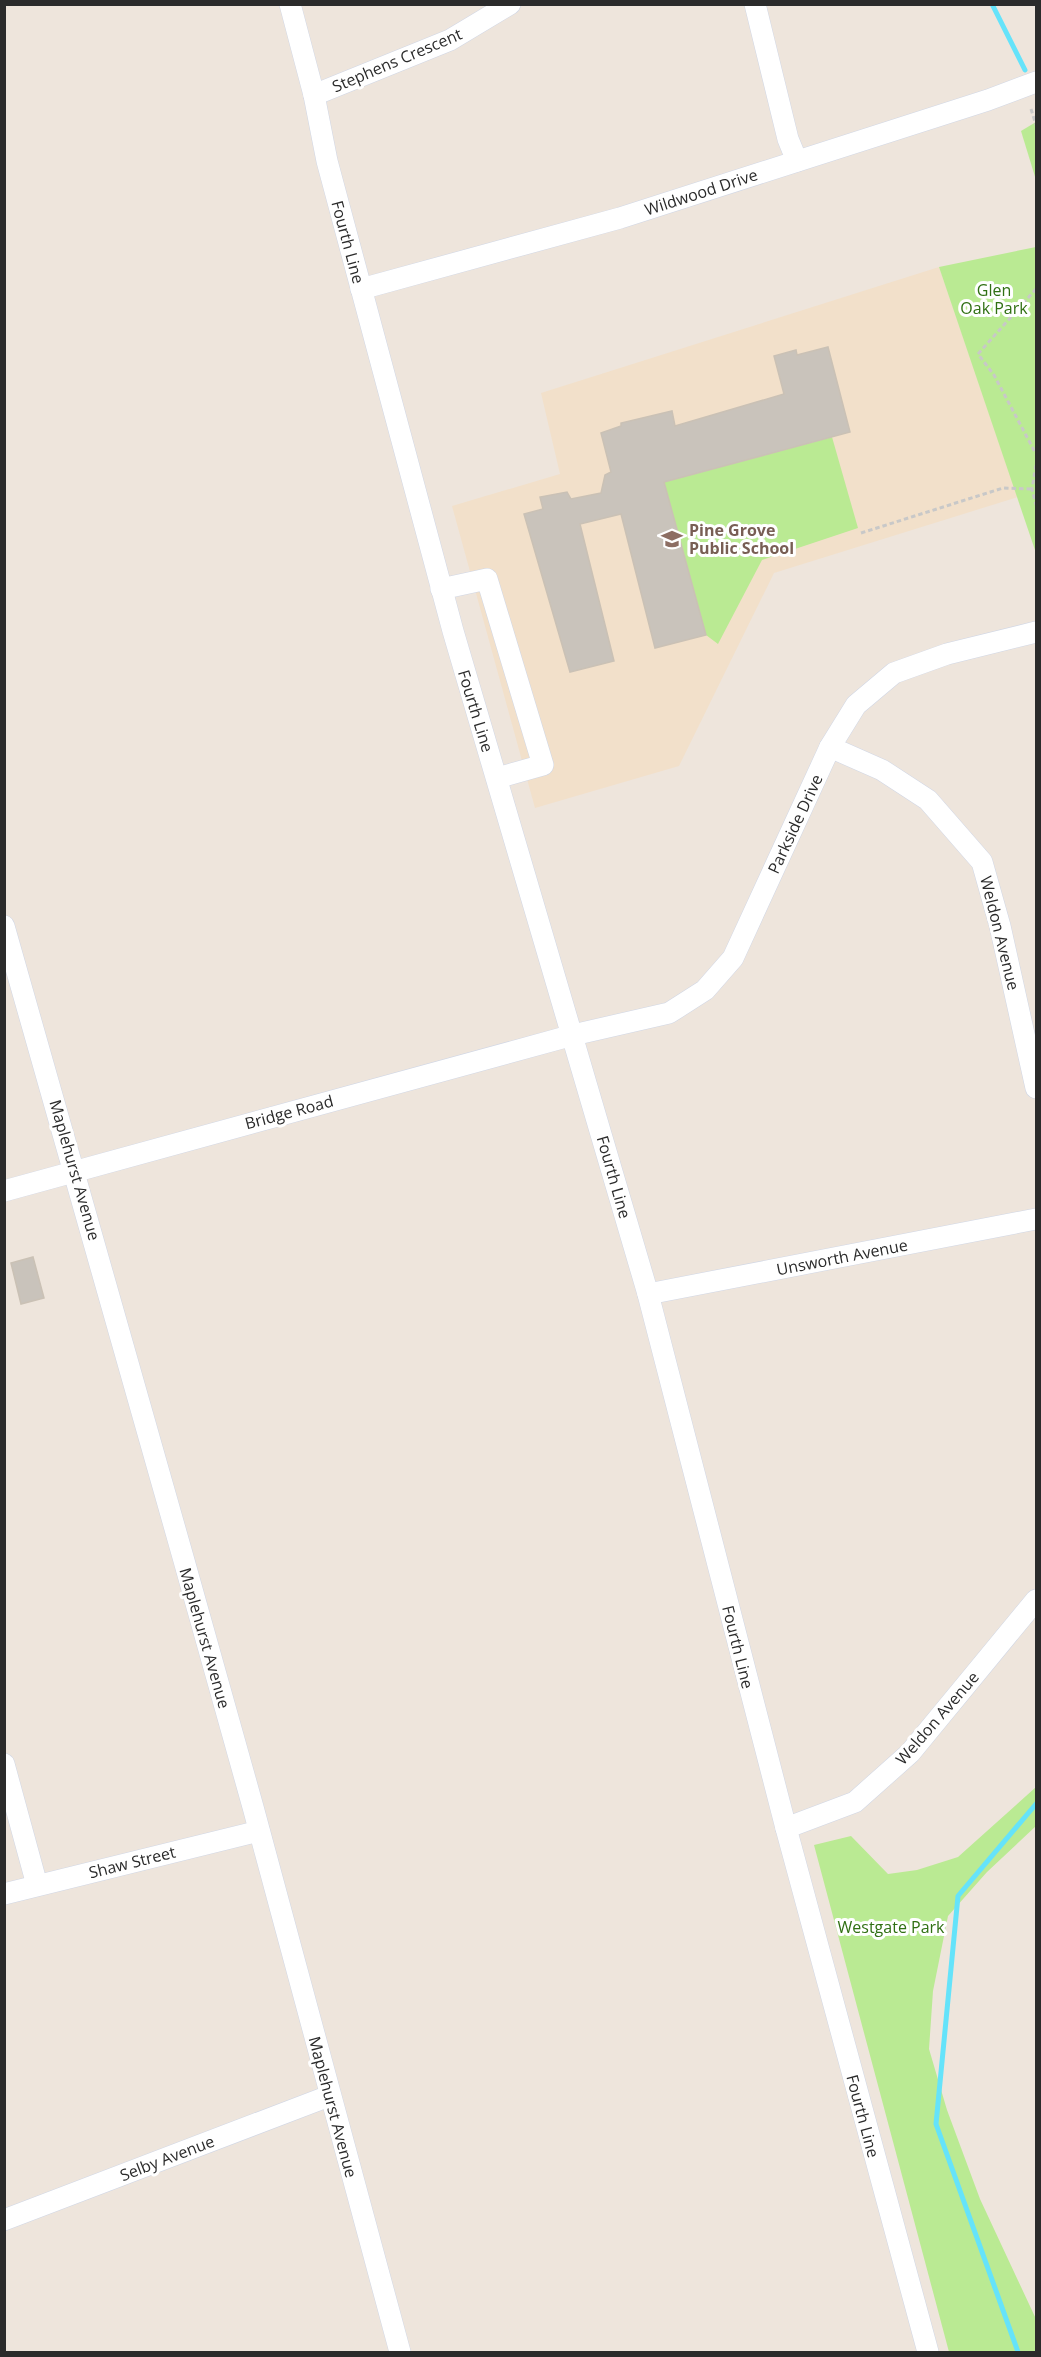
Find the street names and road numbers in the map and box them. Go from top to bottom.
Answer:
street label: Stephens Crescent [329,23,466,97]
street label: Wildwood Drive [642,163,760,221]
street label: Fourth Line [326,198,370,286]
street label: Fourth Line [453,667,499,755]
street label: Parkside Drive [762,771,828,877]
street label: Weldon Avenue [975,874,1025,992]
street label: Bridge Road [242,1090,336,1134]
street label: Maplehurst Avenue [44,1097,106,1243]
street label: Fourth Line [592,1133,636,1221]
street label: Unsworth Avenue [775,1234,909,1280]
street label: Maplehurst Avenue [174,1565,236,1711]
street label: Fourth Line [717,1603,759,1691]
street label: Weldon Avenue [890,1667,984,1769]
street label: Shaw Street [86,1841,178,1883]
street label: Maplehurst Avenue [304,2034,362,2180]
street label: Fourth Line [841,2072,885,2160]
street label: Selby Avenue [117,2130,217,2186]

